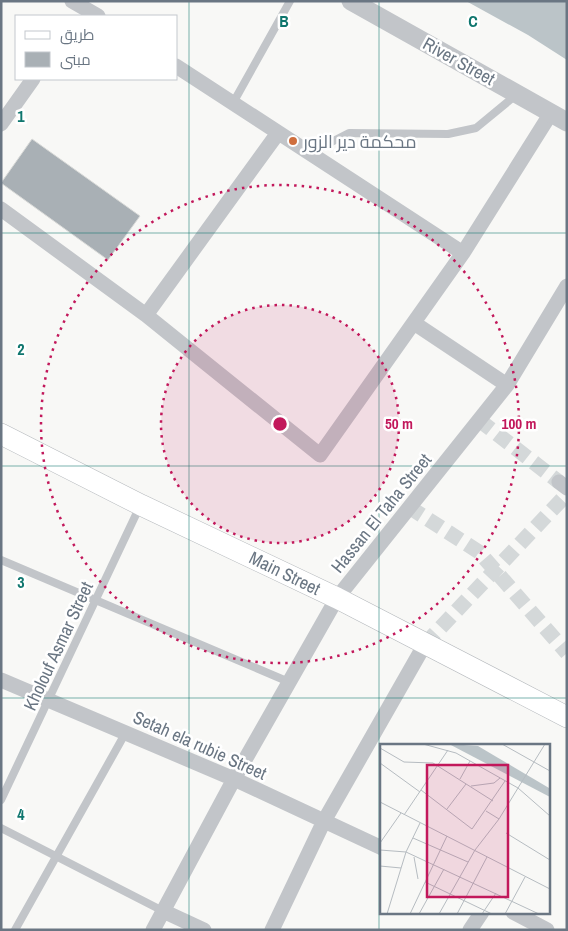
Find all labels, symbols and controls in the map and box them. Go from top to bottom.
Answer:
text: B [279,10,289,32]
text: C [468,10,478,32]
legend [15,15,178,80]
text: طريق [60,24,94,45]
street label: River Street [419,31,499,91]
text: مبنى [60,49,91,70]
text: 1 [17,105,25,127]
place label: محكمة دير الزور [302,129,417,154]
marker: محكمة دير الزور [287,135,299,147]
text: 2 [17,338,25,360]
text: 50 m [385,413,413,434]
text: 100 m [502,413,536,434]
centre of rings [271,415,289,433]
street label: Hassan El Taha Street [325,448,437,578]
street label: Main Street [245,545,325,601]
text: 3 [17,571,25,593]
street label: Kholouf Asmar Street [17,578,99,714]
street label: Setah ela rubie Street [129,704,271,786]
inset map [380,744,550,914]
text: 4 [17,803,25,825]

